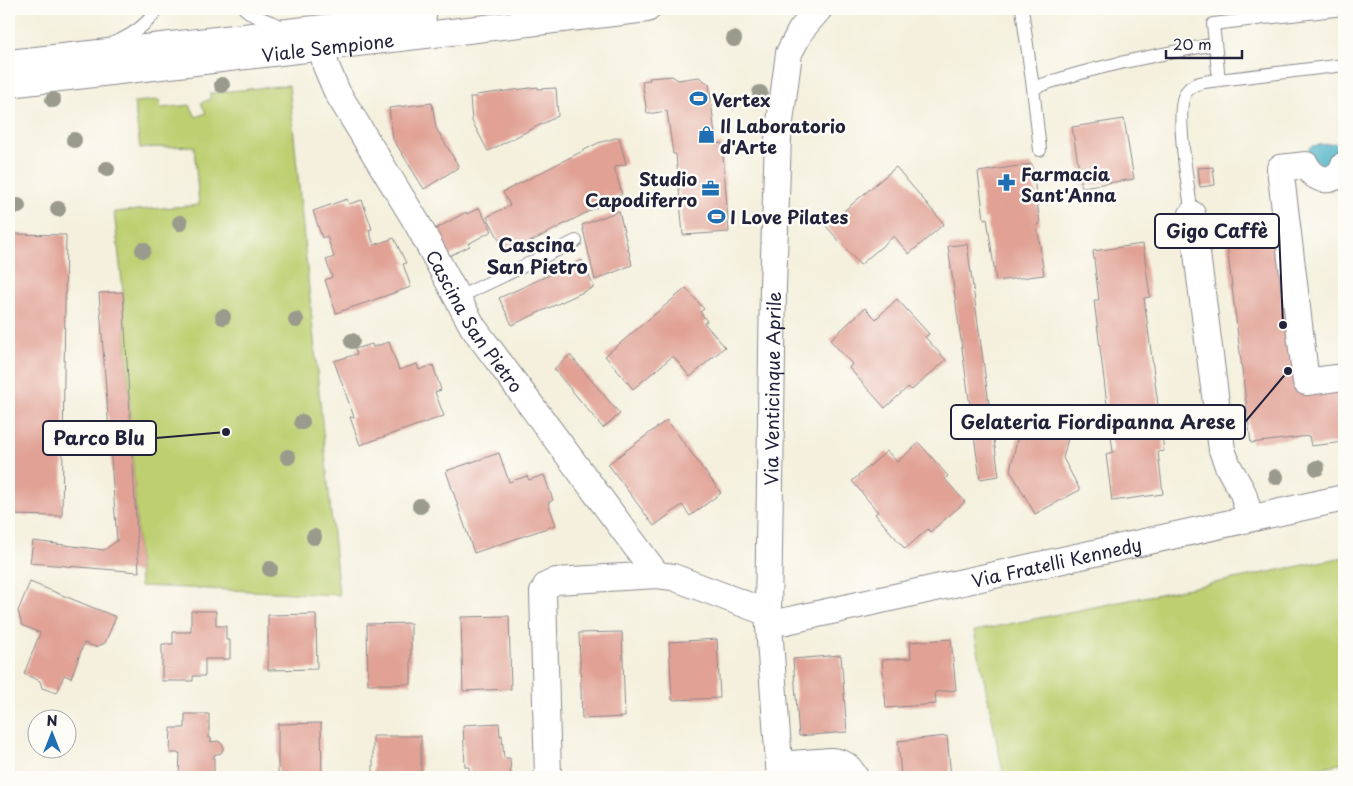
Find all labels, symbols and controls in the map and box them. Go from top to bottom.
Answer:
street label: Viale Sempione [260,25,395,68]
scale bar [1166,28,1242,60]
text: 20 m [1173,32,1212,55]
place label: Vertex [712,86,770,113]
sports icon: Vertex [688,89,708,109]
place label: Il Laboratorio d'Arte [720,112,846,160]
shop icon: Il Laboratorio d'Arte [696,125,716,145]
place label: Farmacia Sant'Anna [1021,160,1116,208]
place label: Studio Capodiferro [585,165,697,213]
pharmacy icon: Farmacia Sant'Anna [997,173,1017,193]
office icon: Studio Capodiferro [701,178,721,198]
place label: I Love Pilates [730,203,848,230]
sports icon: I Love Pilates [706,206,726,226]
callout: Gigo Caffè [1155,214,1279,248]
text: Gigo Caffè [1166,216,1268,244]
district label: Cascina San Pietro [486,230,588,280]
street label: Cascina San Pietro [420,244,530,398]
street label: Via Venticinque Aprile [756,291,786,486]
callout: Gelateria Fiordipanna Arese [951,405,1245,439]
text: Gelateria Fiordipanna Arese [960,407,1236,435]
callout: Parco Blu [43,421,156,455]
text: Parco Blu [53,423,145,451]
street label: Via Fratelli Kennedy [969,530,1144,593]
north arrow [28,708,78,758]
text: N [46,710,58,731]

